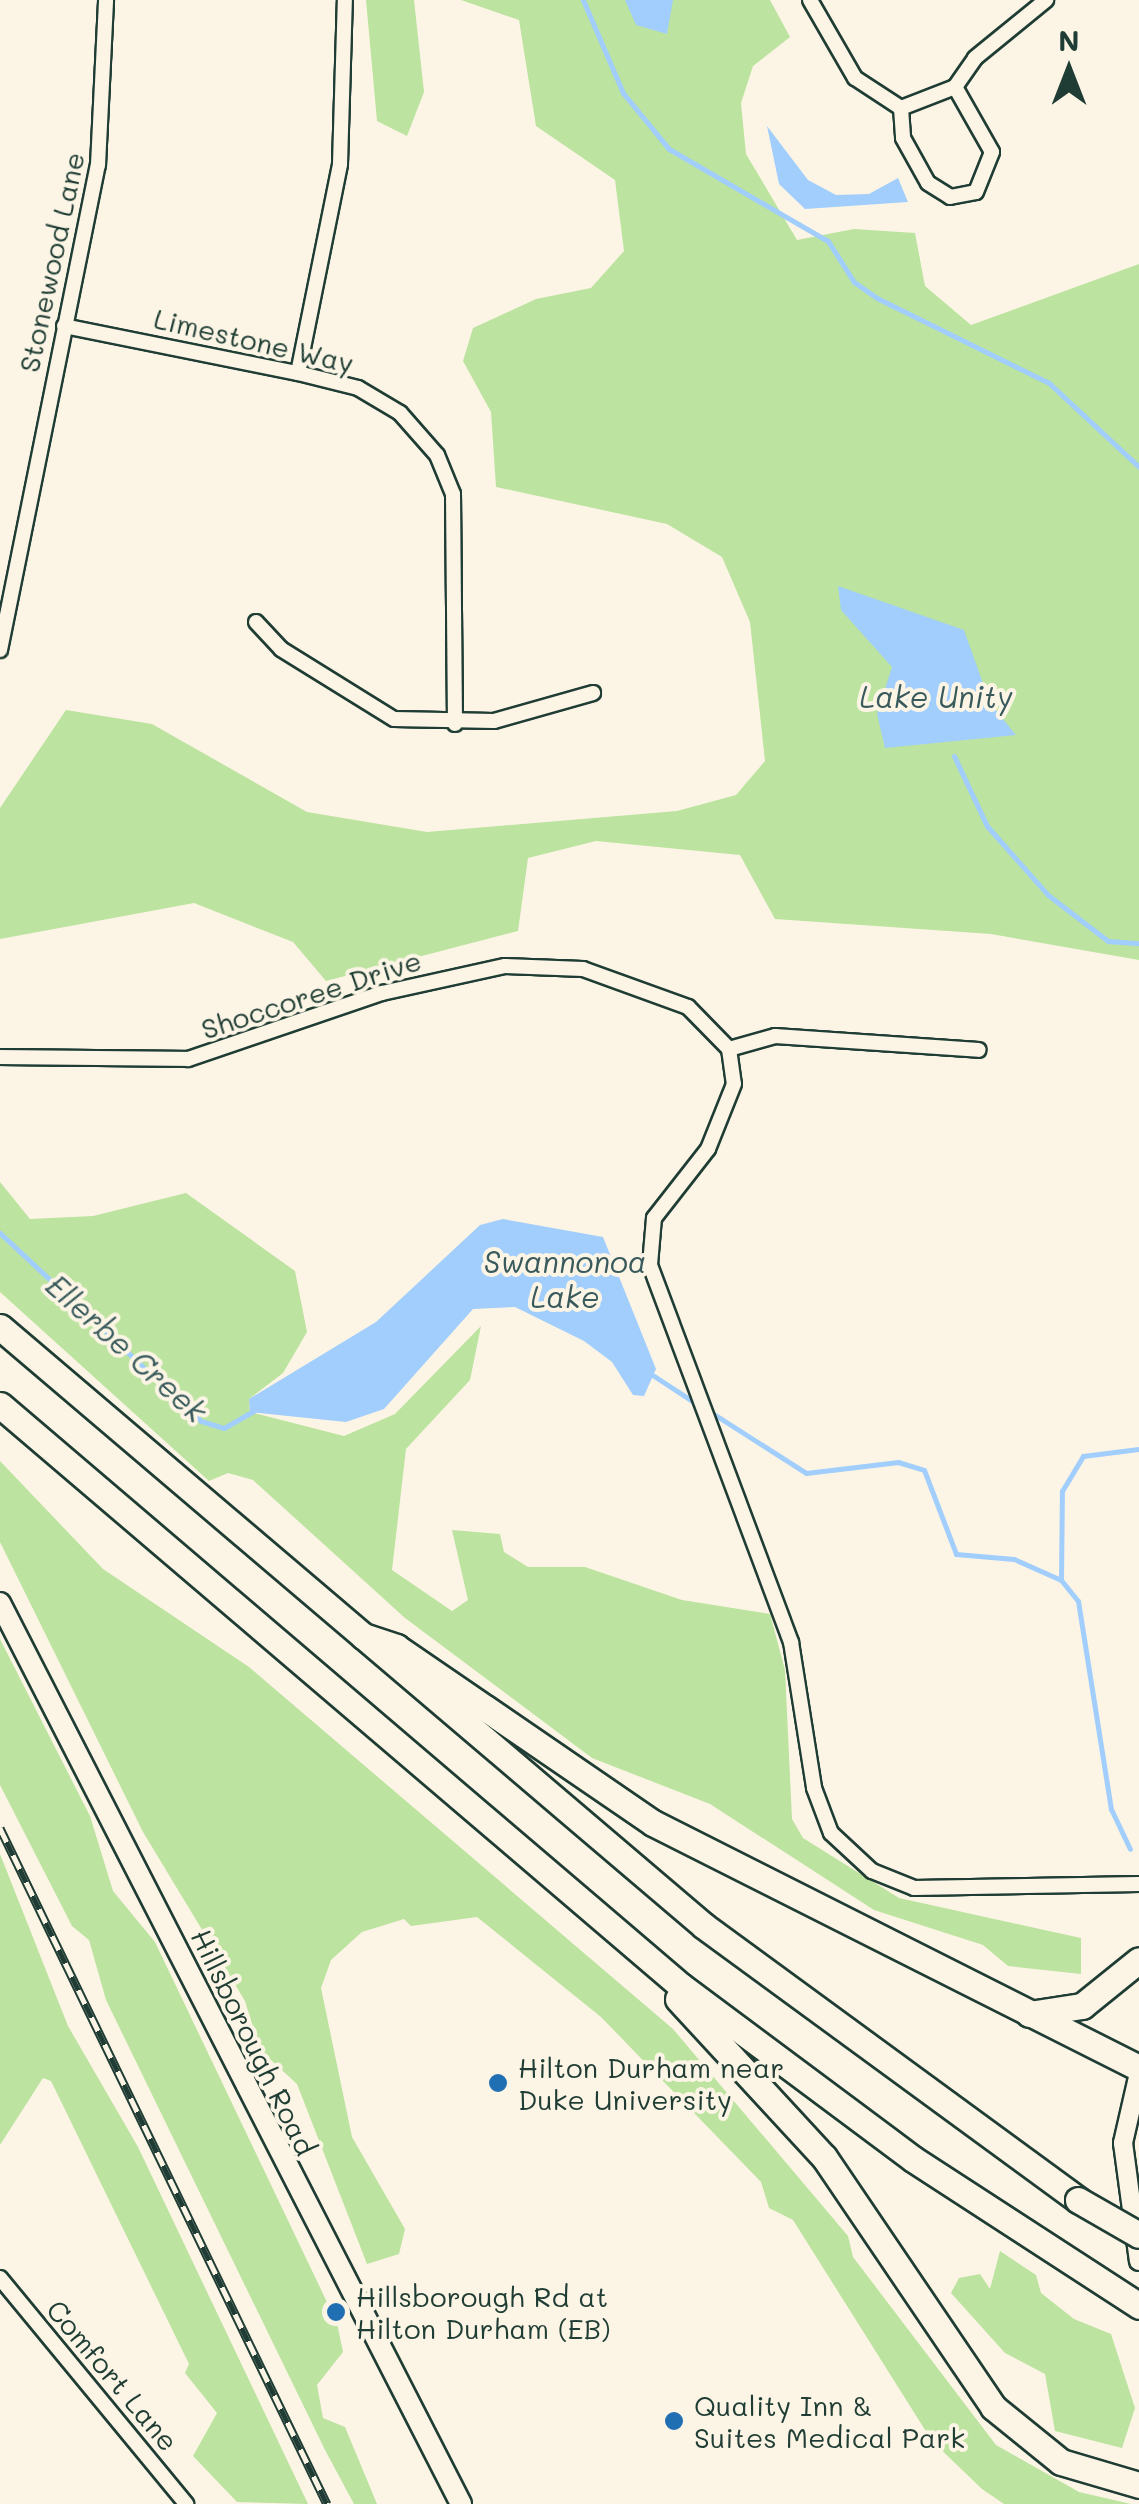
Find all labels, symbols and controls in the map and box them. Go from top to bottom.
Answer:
north arrow [1019,20,1119,120]
text: N [1058,22,1080,58]
street label: Stonewood Lane [11,149,91,375]
street label: Limestone Way [151,301,357,379]
water label: Lake Unity [859,678,1013,714]
street label: Shoccoree Drive [197,943,425,1045]
water label: Swannonoa Lake [484,1243,646,1314]
water label: Ellerbe Creek [40,1267,214,1429]
street label: Hillsborough Road [185,1923,323,2161]
place label: Hilton Durham near Duke University [518,2050,784,2116]
marker: Hilton Durham near Duke University [487,2072,509,2094]
place label: Hillsborough Rd at Hilton Durham (EB) [356,2279,611,2345]
street label: Comfort Lane [40,2293,186,2457]
marker: Hillsborough Rd at Hilton Durham (EB) [325,2301,347,2323]
place label: Quality Inn & Suites Medical Park [694,2388,965,2454]
marker: Quality Inn & Suites Medical Park [663,2410,685,2432]

